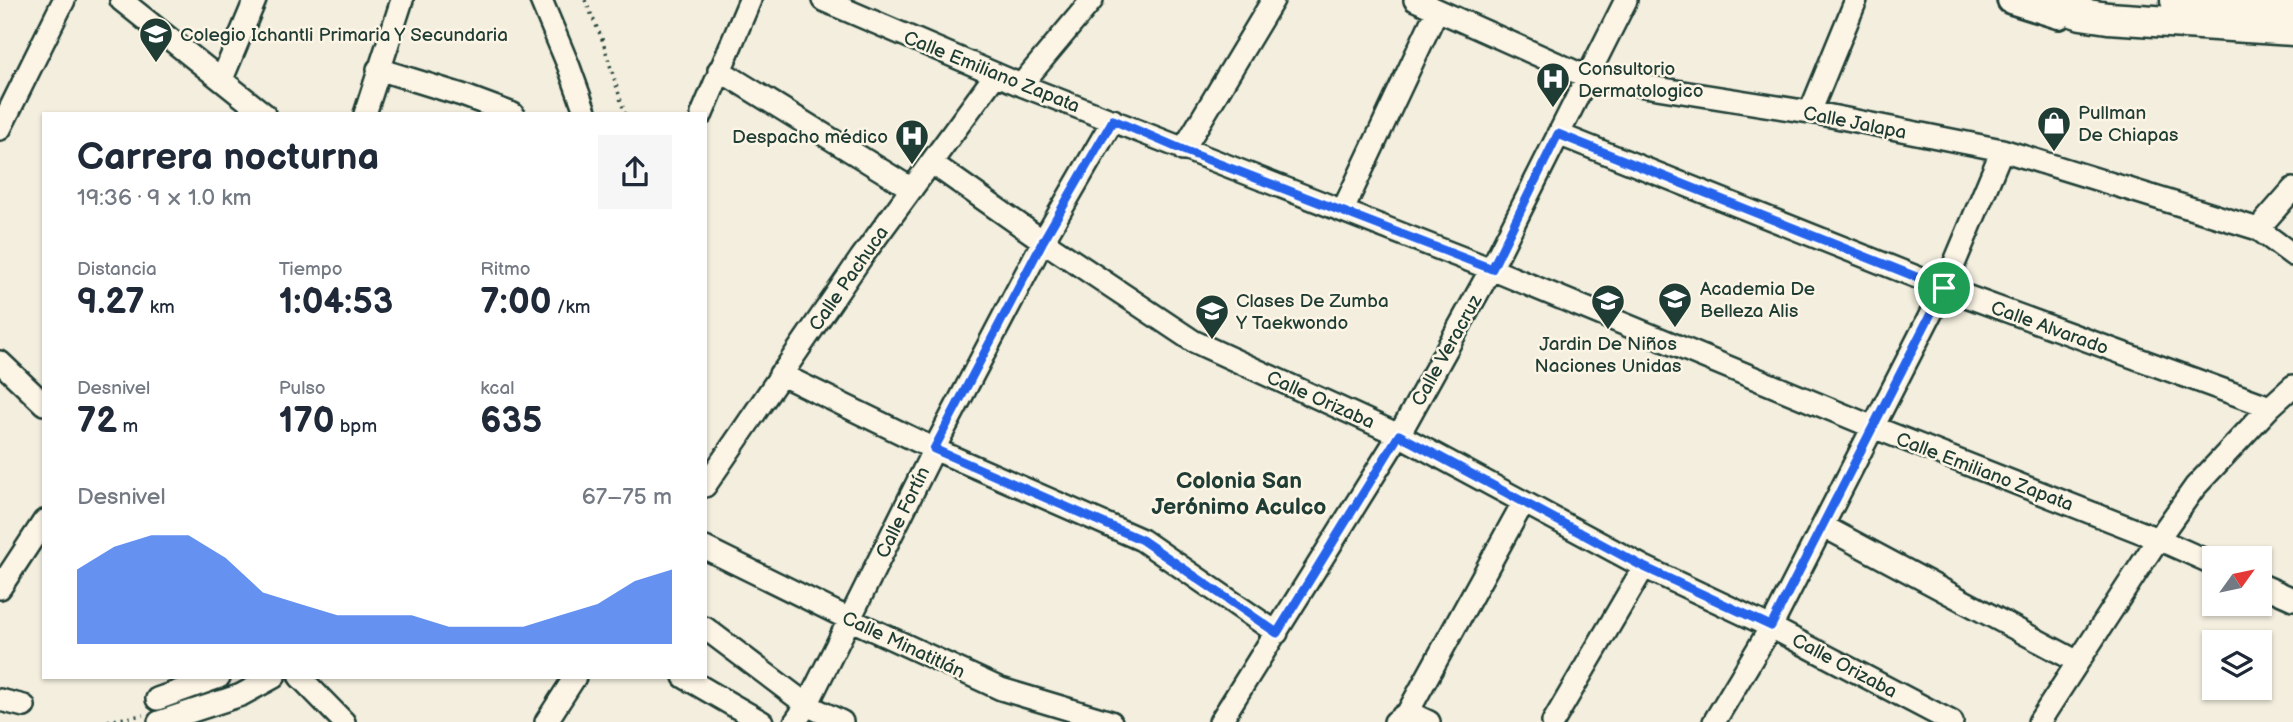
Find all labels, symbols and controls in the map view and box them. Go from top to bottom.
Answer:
school or university icon: Colegio Ichantli Primaria Y Secundaria [137,15,175,64]
place label: Colegio Ichantli Primaria Y Secundaria [180,24,508,47]
street label: Calle Emiliano Zapata [900,27,1083,118]
place label: Consultorio Dermatologico [1578,58,1703,103]
hospital icon: Consultorio Dermatologico [1534,60,1572,109]
street label: Calle Jalapa [1801,102,1908,145]
place label: Pullman De Chiapas [2078,102,2178,147]
shop icon: Pullman De Chiapas [2035,104,2073,153]
hospital icon: Despacho médico [893,117,931,166]
place label: Despacho médico [732,126,888,149]
text: Carrera nocturna [77,135,379,180]
button: share [598,135,672,209]
text: 19:36 · 9 × 1.0 km [77,184,251,212]
street label: Calle Pachuca [805,222,894,336]
text: Distancia [77,258,157,281]
text: Tiempo [279,258,343,281]
text: Ritmo [480,258,531,281]
pin [1914,258,1974,318]
icon: arrive [1925,269,1963,307]
place label: Academia De Belleza Alis [1700,278,1815,323]
school or university icon: Academia De Belleza Alis [1656,280,1694,329]
text: 9.27 [77,281,145,324]
text: 1:04:53 [279,281,393,324]
text: 7:00 [480,281,552,324]
school or university icon: Jardin De Niños Naciones Unidas [1589,282,1627,331]
place label: Clases De Zumba Y Taekwondo [1235,290,1389,335]
street label: Calle Veracruz [1407,290,1488,410]
school or university icon: Clases De Zumba Y Taekwondo [1193,292,1231,341]
text: km [145,296,175,319]
text: /km [552,296,590,319]
street label: Calle Alvarado [1988,296,2111,360]
place label: Jardin De Niños Naciones Unidas [1534,333,1682,378]
street label: Calle Orizaba [1263,366,1378,434]
text: Desnivel [77,377,150,400]
text: Pulso [279,377,326,400]
text: kcal [480,377,514,400]
text: 72 [77,400,117,443]
text: 170 [279,400,335,443]
text: 635 [480,400,542,443]
text: m [117,415,138,438]
text: bpm [335,415,377,438]
street label: Calle Emiliano Zapata [1893,428,2076,517]
street label: Calle Fortín [871,463,935,562]
district label: Colonia San Jerónimo Aculco [1152,467,1326,521]
text: Desnivel [77,483,166,511]
text: 67–75 m [582,483,672,511]
north arrow [2202,546,2272,616]
map controls [2202,546,2272,700]
street label: Calle Minatitlán [838,607,969,684]
street label: Calle Orizaba [1788,629,1901,704]
button: layers [2202,630,2272,700]

